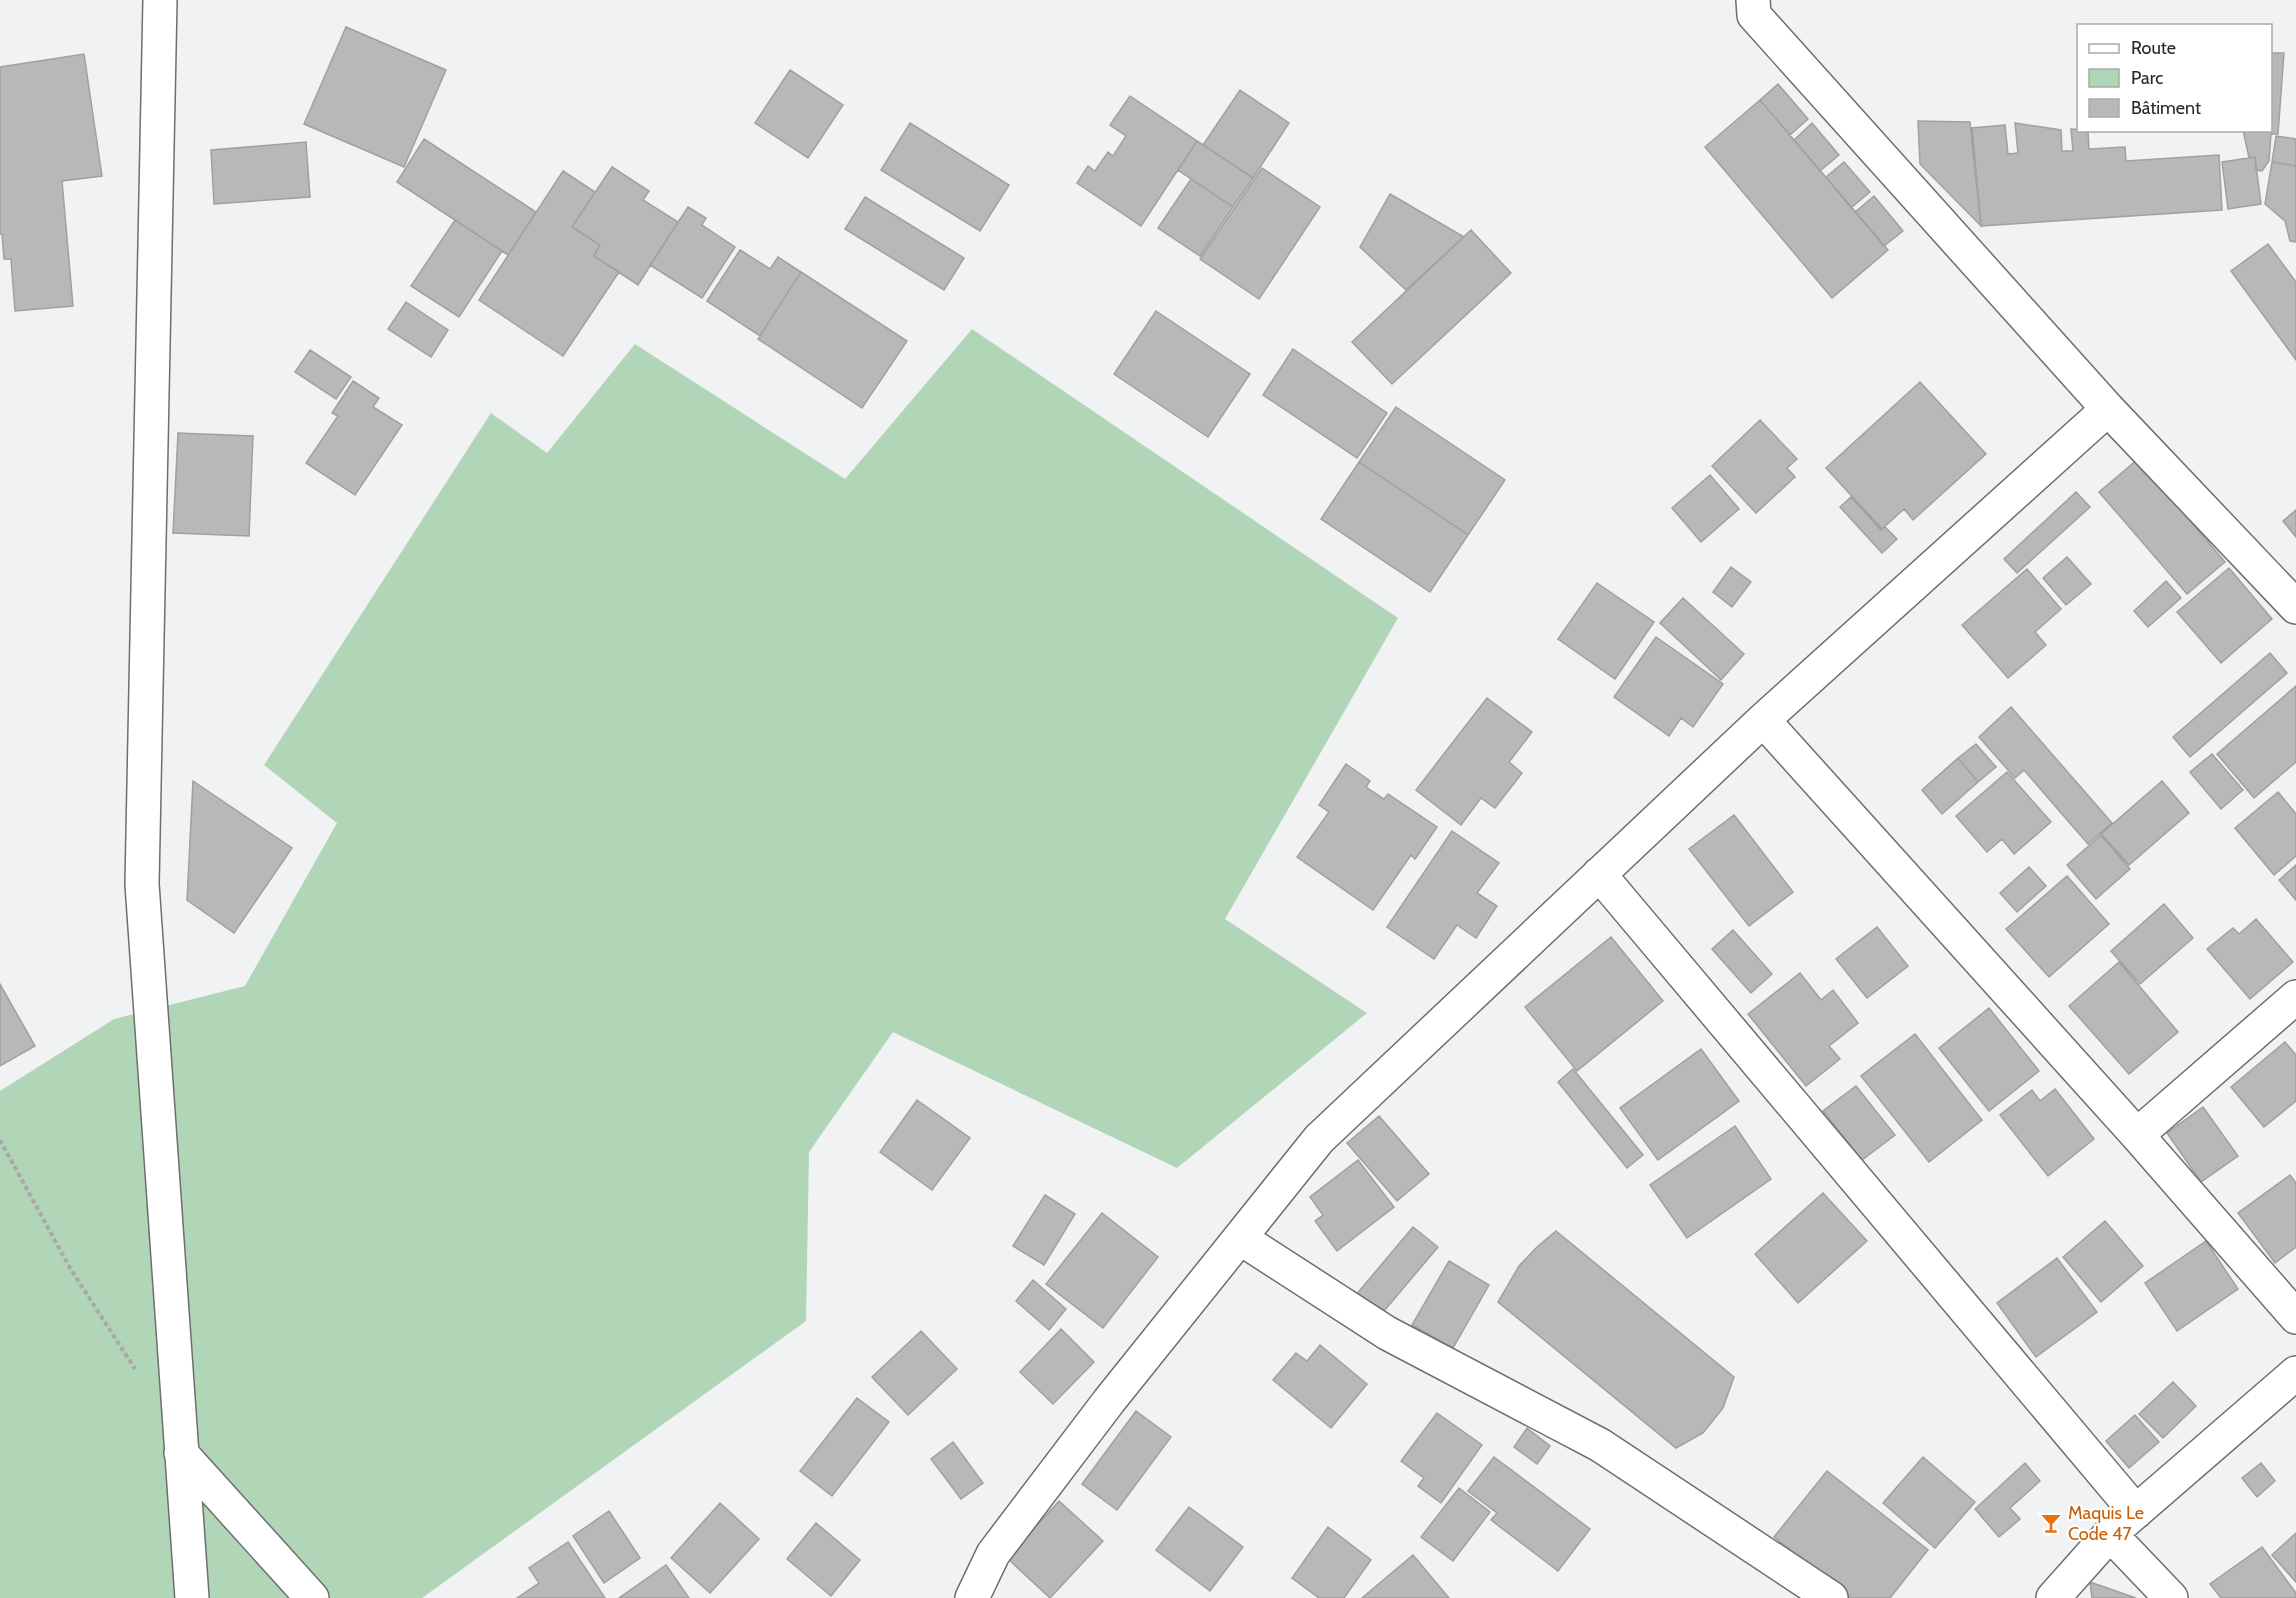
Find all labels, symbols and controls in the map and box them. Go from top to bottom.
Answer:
legend [2077,24,2272,132]
text: Route [2131,37,2176,59]
text: Parc [2131,67,2163,89]
text: Bâtiment [2131,97,2201,119]
place label: Maquis Le Code 47 [2068,1502,2144,1545]
bar icon: Maquis Le Code 47 [2039,1511,2063,1535]

